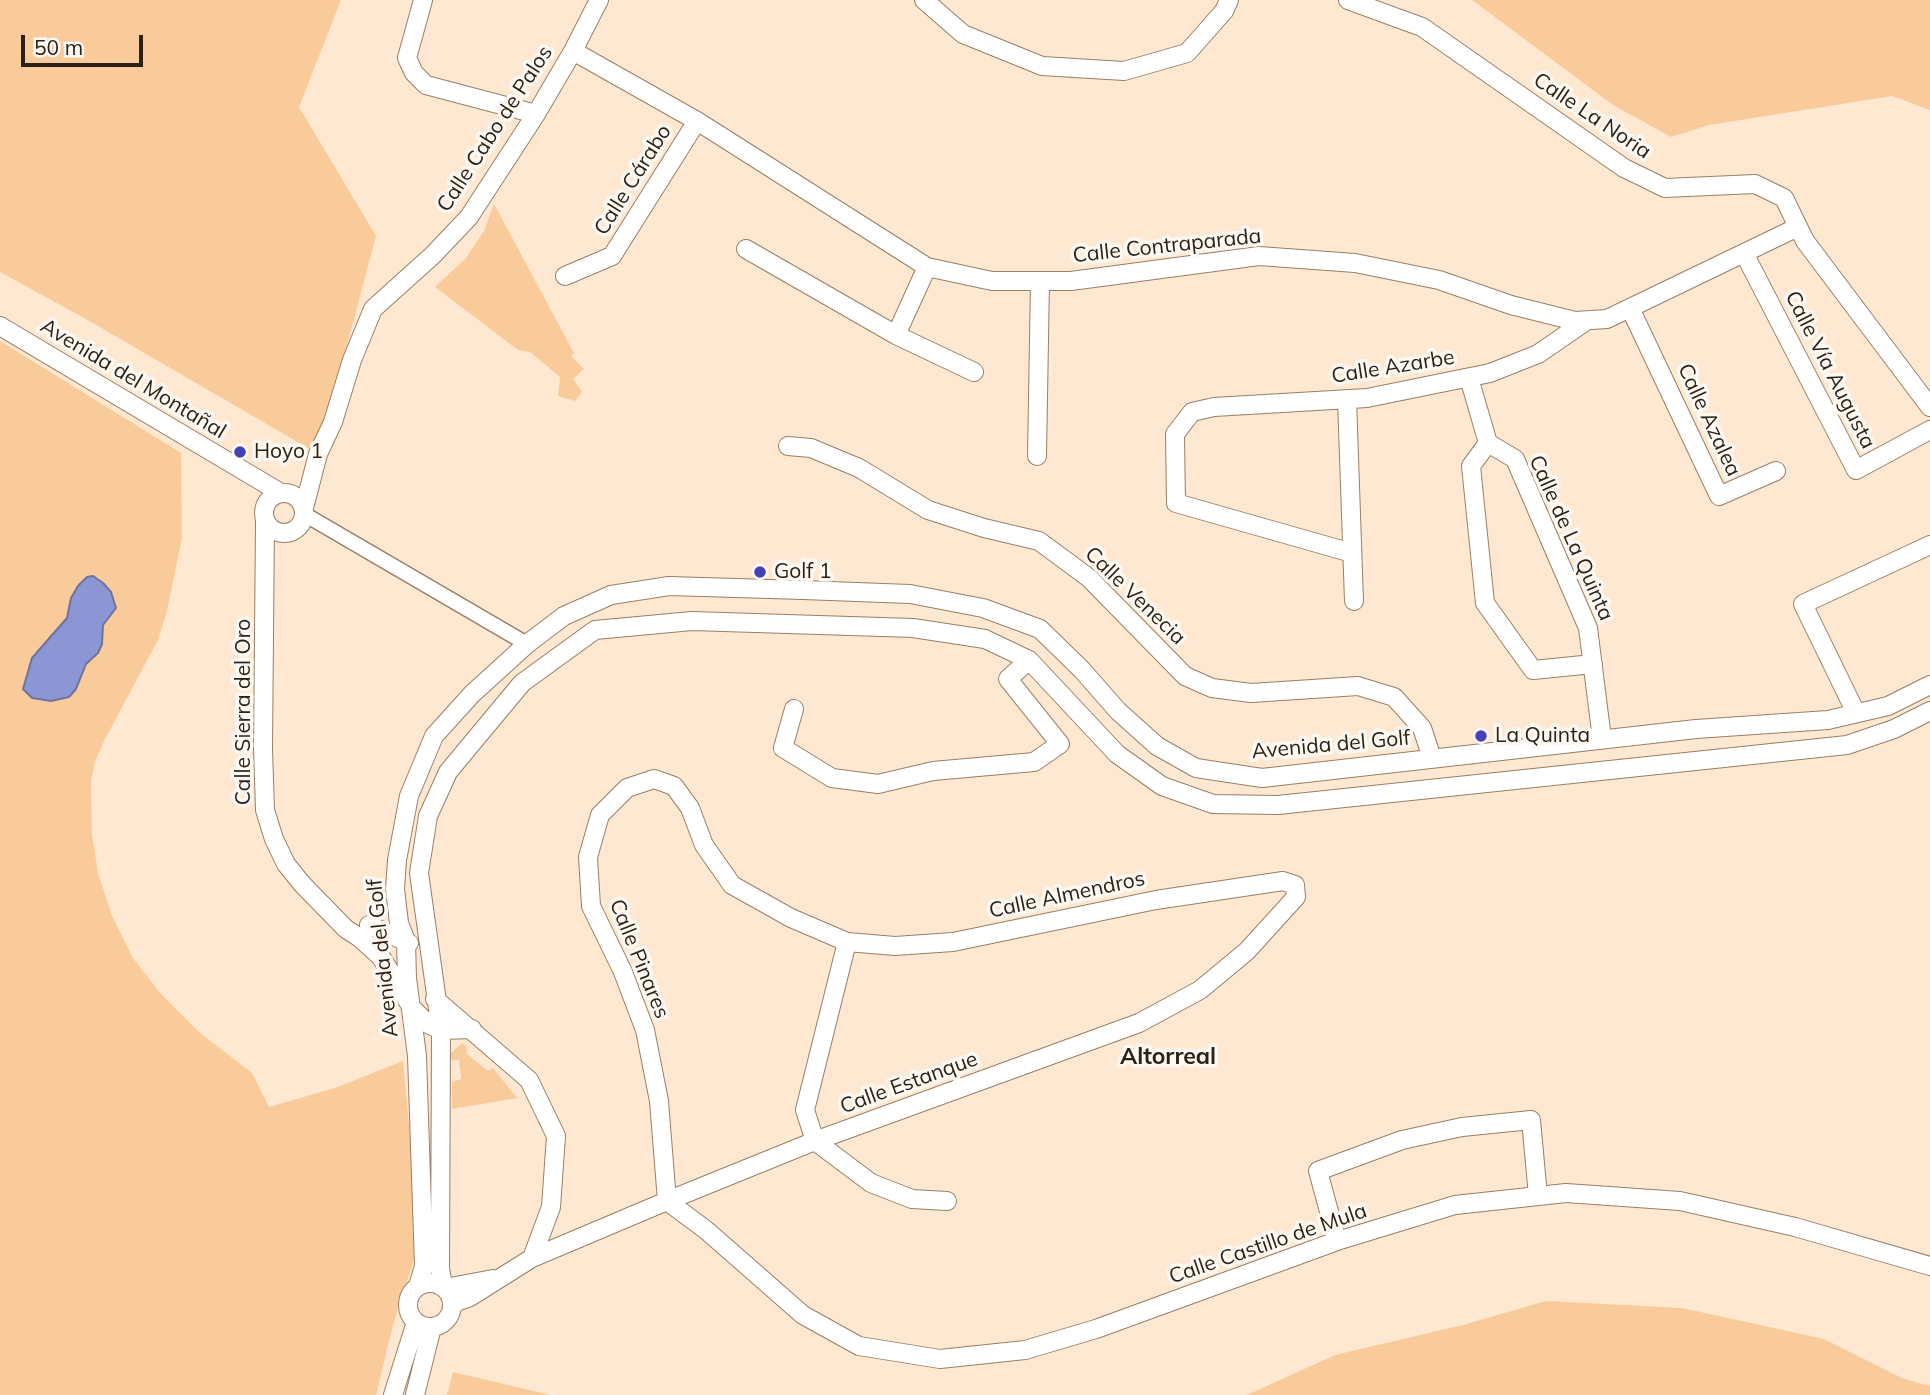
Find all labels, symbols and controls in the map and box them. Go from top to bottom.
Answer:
scale bar [24,21,147,65]
text: 50 m [34,34,83,60]
street label: Calle Cabo de Palos [432,41,558,217]
street label: Calle La Noria [1529,68,1655,164]
street label: Calle Cárabo [589,120,677,240]
street label: Calle Contraparada [1071,224,1263,268]
street label: Calle Vía Augusta [1779,287,1881,453]
street label: Avenida del Montañal [36,314,230,444]
street label: Calle Azarbe [1330,345,1456,389]
street label: Calle Azalea [1672,360,1746,480]
place label: Hoyo 1 [254,439,323,465]
marker: Hoyo 1 [232,444,248,460]
street label: Calle de La Quinta [1523,452,1619,624]
street label: Calle Venecia [1079,542,1191,650]
place label: Golf 1 [774,559,832,585]
marker: Golf 1 [752,564,768,580]
street label: Calle Sierra del Oro [231,619,257,805]
place label: La Quinta [1495,723,1590,749]
street label: Avenida del Golf [1251,726,1411,764]
marker: La Quinta [1473,728,1489,744]
street label: Calle Almendros [987,866,1147,924]
street label: Avenida del Golf [362,878,404,1038]
street label: Calle Pinares [604,896,674,1022]
district label: Altorreal [1120,1043,1216,1071]
street label: Calle Estanque [837,1046,981,1120]
street label: Calle Castillo de Mula [1166,1198,1370,1290]

